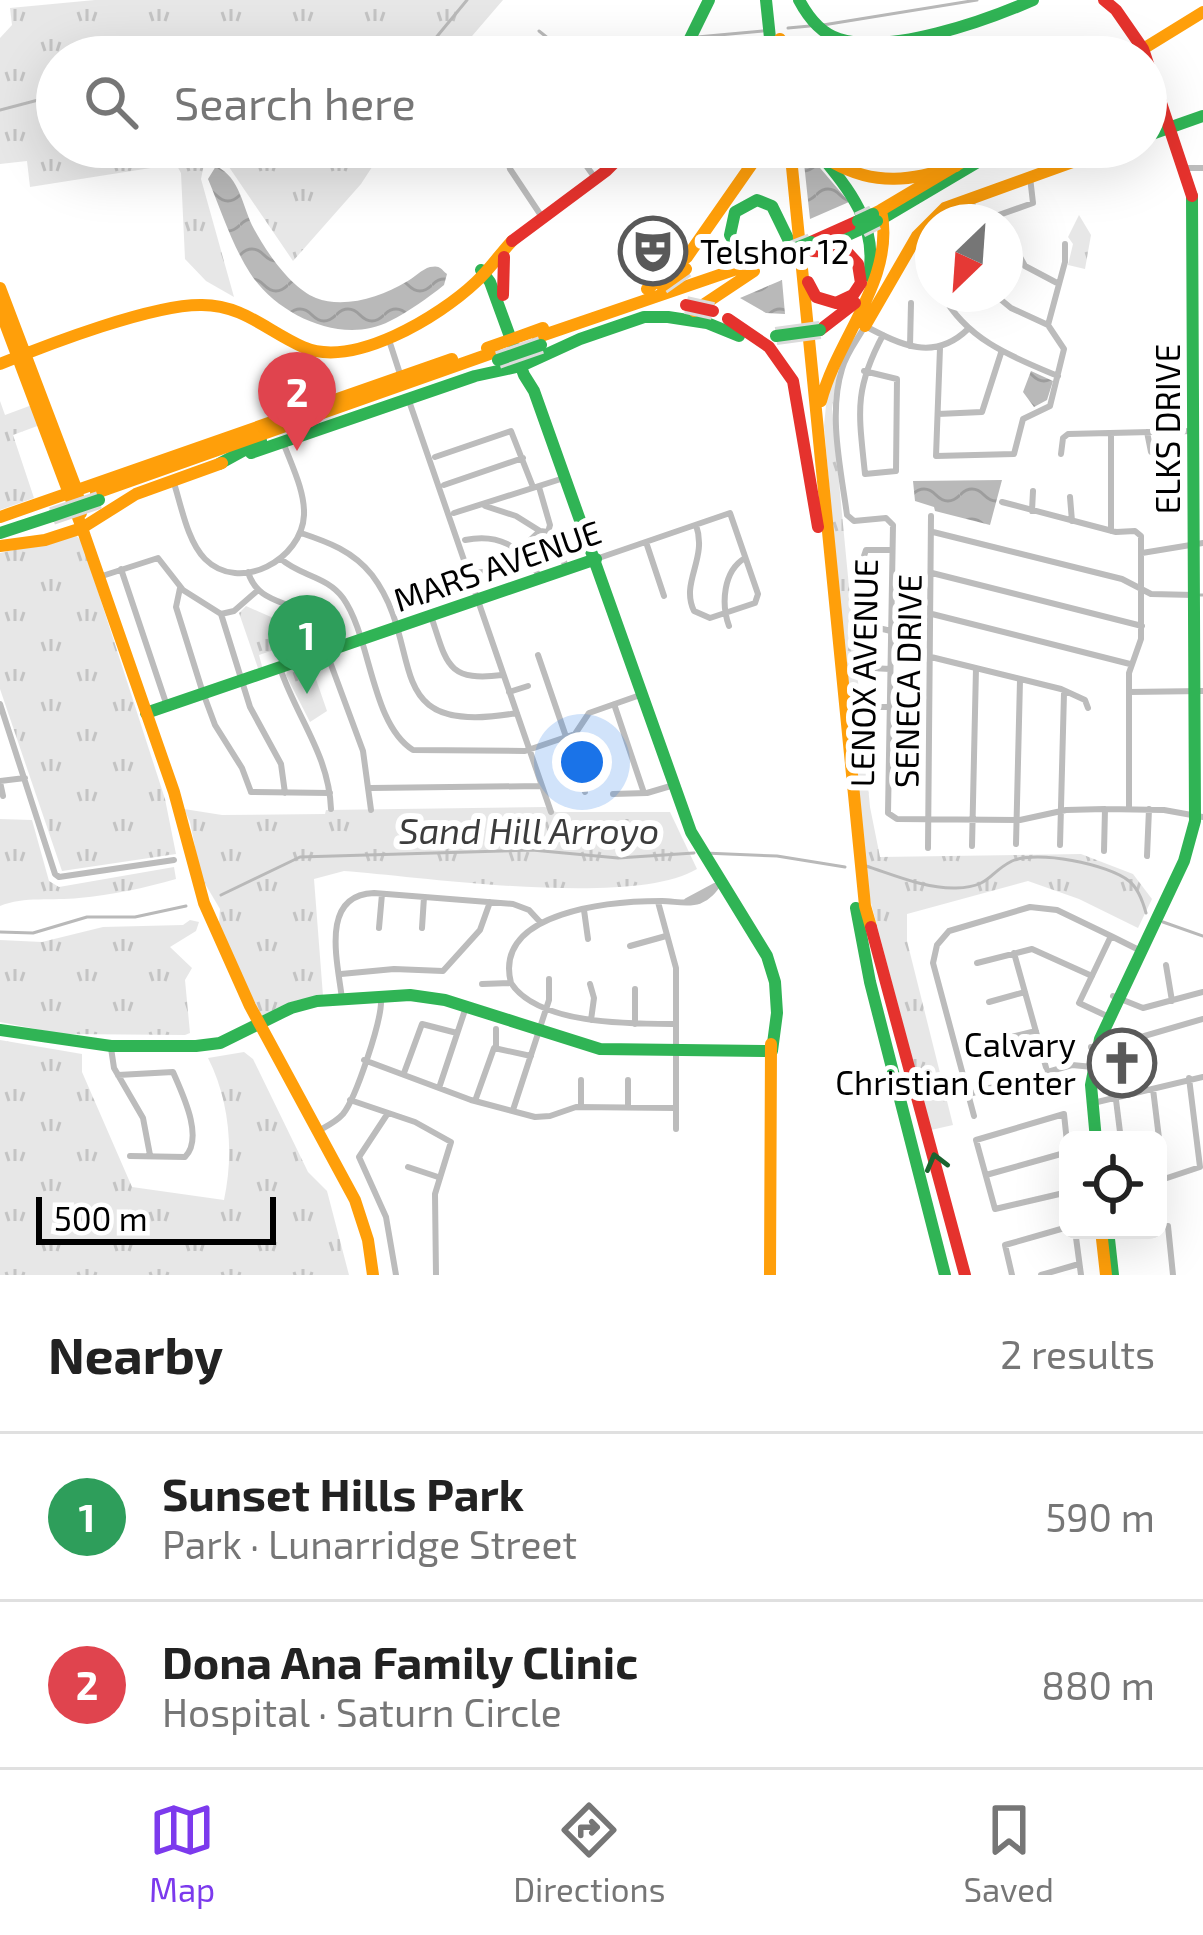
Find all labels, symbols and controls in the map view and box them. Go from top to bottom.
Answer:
search box [36,36,1167,168]
icon: search [78,69,144,135]
text: Search here [174,75,416,129]
north arrow [915,204,1023,312]
theatre icon: Telshor 12 [618,216,688,286]
place label: Telshor 12 [700,231,849,271]
street label: ELKS DRIVE [1147,344,1187,514]
pin: 2 [258,352,336,451]
street label: MARS AVENUE [388,511,606,619]
street label: LENOX AVENUE [841,558,885,788]
street label: SENECA DRIVE [885,574,929,788]
pin: 1 [268,595,346,694]
your location [552,732,612,792]
water label: Sand Hill Arroyo [399,808,659,852]
place label: Calvary Christian Center [835,1024,1076,1102]
church icon: Calvary Christian Center [1087,1028,1157,1098]
map controls [1059,1131,1167,1239]
button: locate [1059,1131,1167,1239]
one-way arrow [926,1152,951,1172]
scale bar [36,1191,276,1244]
text: 500 m [54,1198,148,1238]
text: Nearby [48,1323,223,1384]
text: 2 results [1000,1330,1155,1377]
text: Sunset Hills Park [162,1466,524,1520]
text: 1 [79,1493,95,1540]
text: 590 m [1045,1493,1155,1540]
text: Park · Lunarridge Street [162,1520,577,1567]
text: Dona Ana Family Clinic [162,1634,638,1688]
text: 2 [76,1661,98,1708]
text: 880 m [1041,1661,1155,1708]
text: Hospital · Saturn Circle [162,1688,562,1735]
tab: Map [149,1797,215,1909]
tab: Directions [513,1797,665,1909]
tab: Saved [963,1797,1054,1909]

